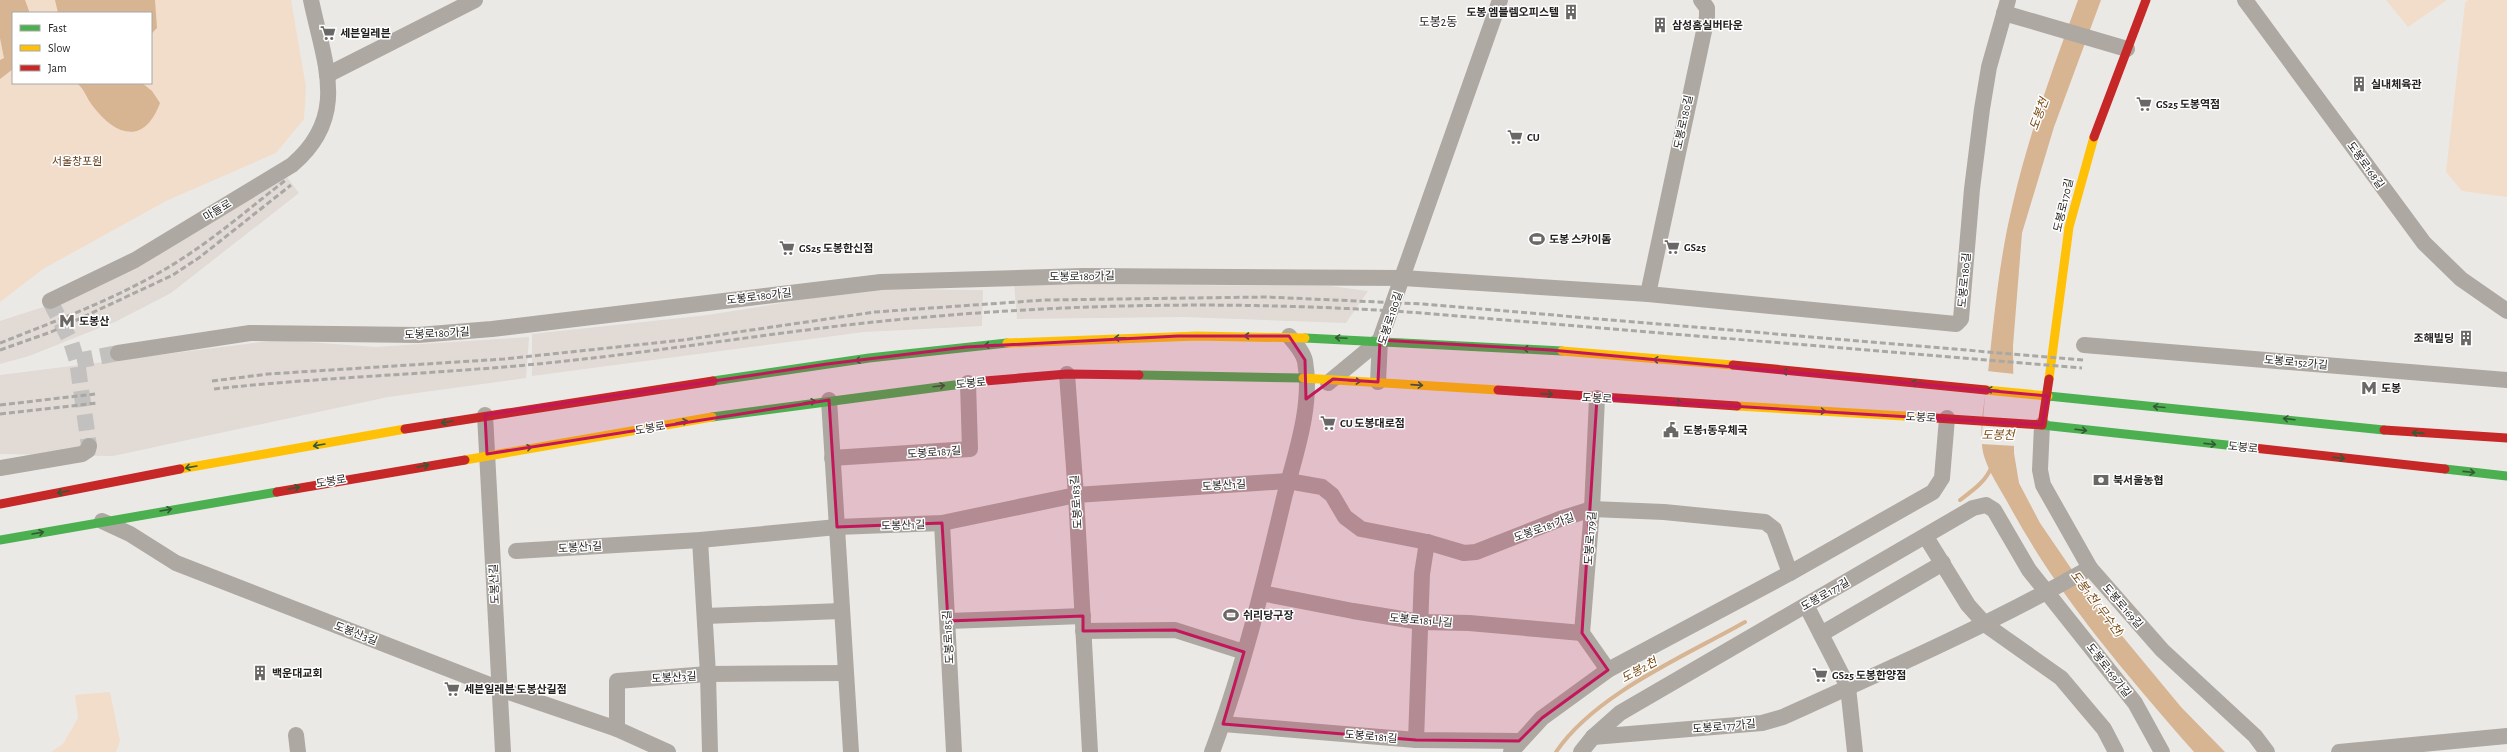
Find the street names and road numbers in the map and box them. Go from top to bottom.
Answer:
street label: 도봉로180길 [1672,94,1695,150]
street label: 도봉로168길 [2345,140,2386,191]
street label: 도봉로170길 [2052,177,2075,233]
street label: 마들로 [201,198,233,223]
street label: 도봉로180길 [1957,252,1972,308]
street label: 도봉로180가길 [1049,270,1115,283]
street label: 도봉로180가길 [726,287,792,306]
street label: 도봉로180길 [1377,290,1404,346]
street label: 도봉로180가길 [404,326,470,341]
street label: 도봉로152가길 [2264,354,2328,371]
street label: 도봉로 [955,376,987,391]
street label: 도봉로 [1581,392,1612,405]
street label: 도봉로 [1906,411,1936,424]
street label: 도봉로 [634,420,666,437]
street label: 도봉로 [2227,440,2259,455]
street label: 도봉로187길 [907,445,961,460]
street label: 도봉로 [315,473,347,490]
street label: 도봉로183길 [1069,475,1084,529]
street label: 도봉산1길 [1202,478,1246,493]
street label: 도봉로181가길 [1513,511,1576,543]
street label: 도봉로179길 [1583,511,1598,565]
street label: 도봉산1길 [881,519,925,532]
street label: 도봉산1길 [558,540,602,555]
street label: 도봉산길 [488,563,501,604]
street label: 도봉로177길 [1799,576,1851,613]
street label: 도봉로169길 [2101,582,2145,631]
street label: 도봉로185길 [942,610,955,664]
street label: 도봉로181나길 [1389,612,1453,629]
street label: 도봉산3길 [333,620,379,647]
street label: 도봉로169가길 [2084,641,2133,699]
street label: 도봉산3길 [651,670,697,685]
street label: 도봉로177가길 [1692,718,1756,735]
street label: 도봉로181길 [1344,729,1398,744]

